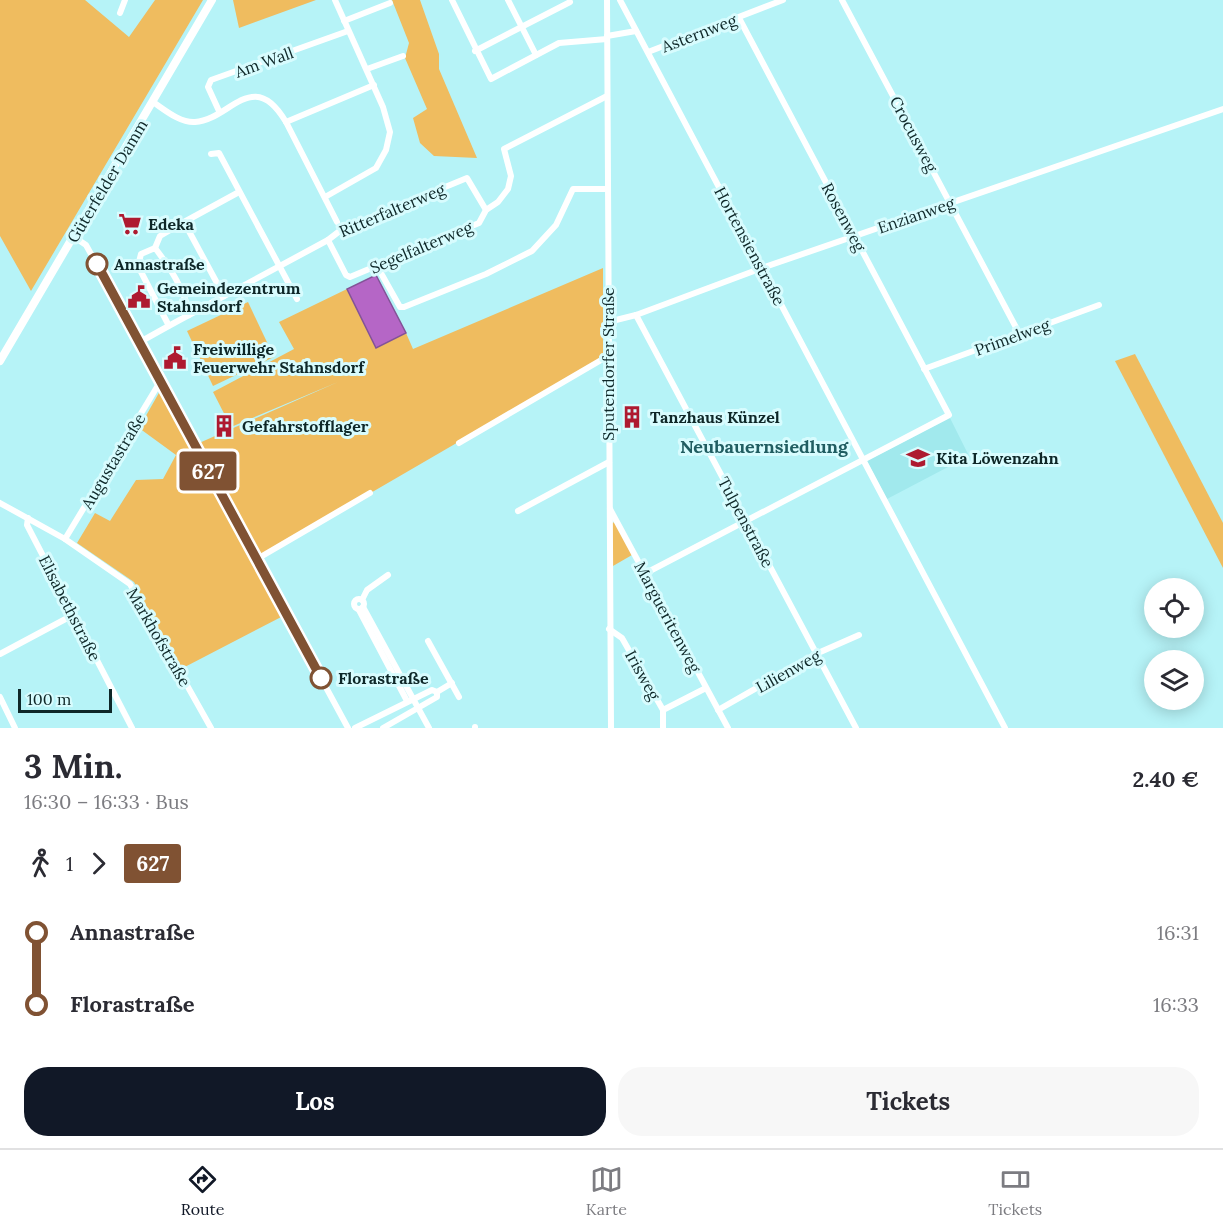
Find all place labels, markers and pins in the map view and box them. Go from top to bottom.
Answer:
supermarket icon: Edeka [117,211,143,237]
place label: Edeka [148,214,194,234]
marker: Annastraße [86,253,108,275]
place label: Annastraße [114,254,205,274]
place label: Gemeindezentrum Stahnsdorf [157,278,301,316]
public building icon: Gemeindezentrum Stahnsdorf [126,284,152,310]
place label: Freiwillige Feuerwehr Stahnsdorf [193,339,365,377]
public building icon: Freiwillige Feuerwehr Stahnsdorf [162,345,188,371]
building icon: Tanzhaus Künzel [619,404,645,430]
place label: Tanzhaus Künzel [650,407,780,427]
building icon: Gefahrstofflager [211,413,237,439]
place label: Gefahrstofflager [242,416,369,436]
school or university icon: Kita Löwenzahn [905,445,931,471]
place label: Kita Löwenzahn [936,448,1059,468]
marker: Florastraße [310,667,332,689]
place label: Florastraße [338,668,429,688]

